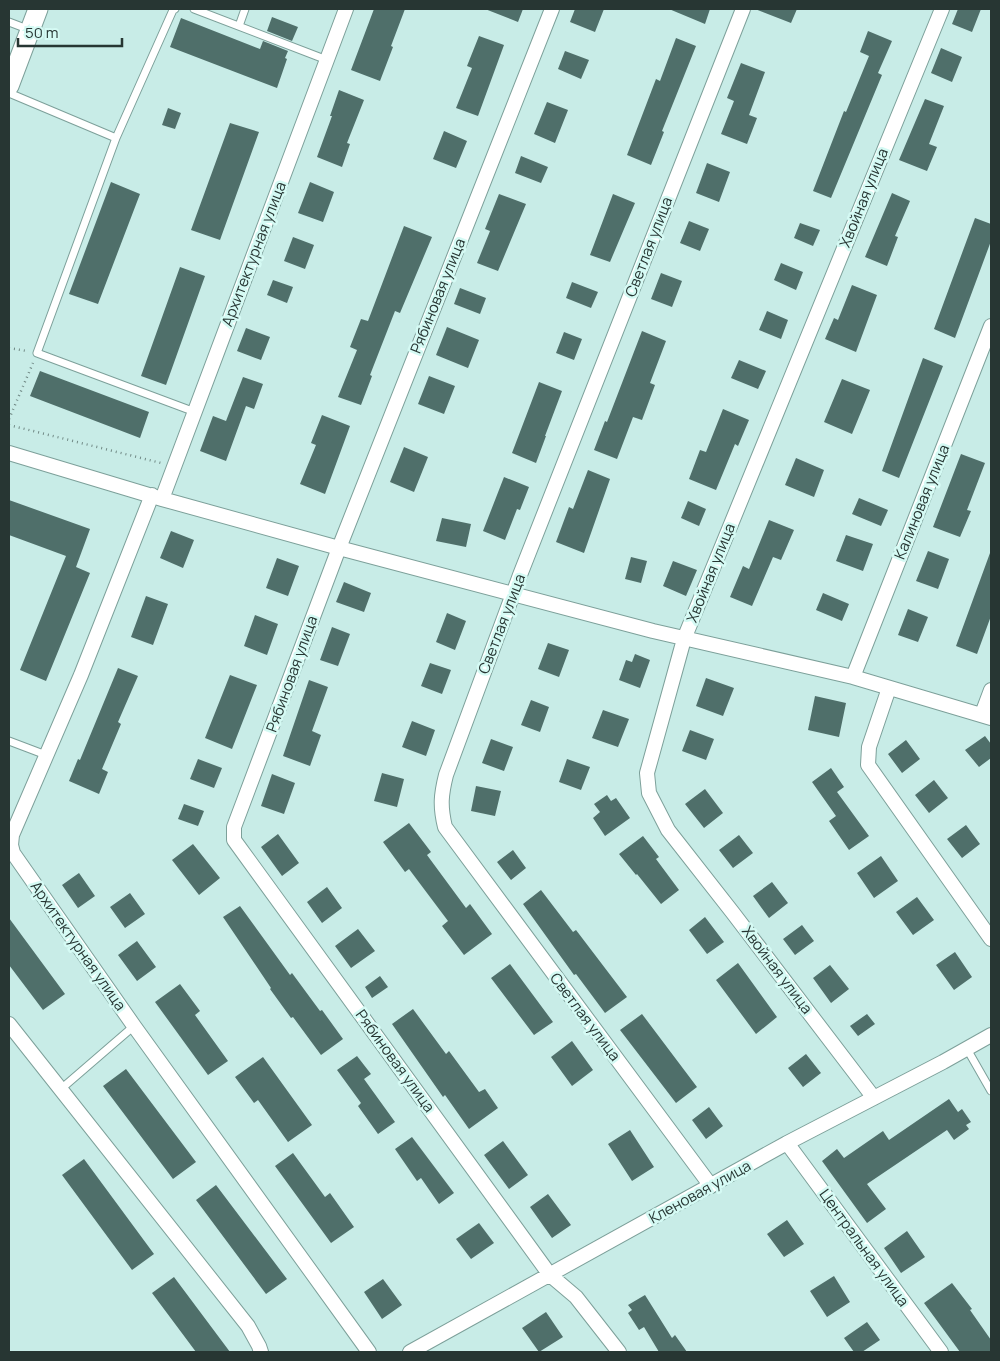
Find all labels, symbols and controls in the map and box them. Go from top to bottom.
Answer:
scale bar [18,15,121,47]
text: 50 m [25,22,59,43]
street label: Хвойная улица [834,145,893,251]
street label: Архитектурная улица [216,178,291,329]
street label: Светлая улица [620,194,677,300]
street label: Рябиновая улица [405,235,470,356]
street label: Калиновая улица [889,441,954,562]
street label: Хвойная улица [681,520,740,626]
street label: Светлая улица [473,571,530,677]
street label: Рябиновая улица [261,613,322,735]
street label: Архитектурная улица [26,877,131,1015]
street label: Хвойная улица [737,921,817,1018]
street label: Светлая улица [545,968,626,1065]
street label: Рябиновая улица [351,1005,440,1116]
street label: Кленовая улица [645,1155,754,1228]
street label: Центральная улица [815,1185,914,1311]

